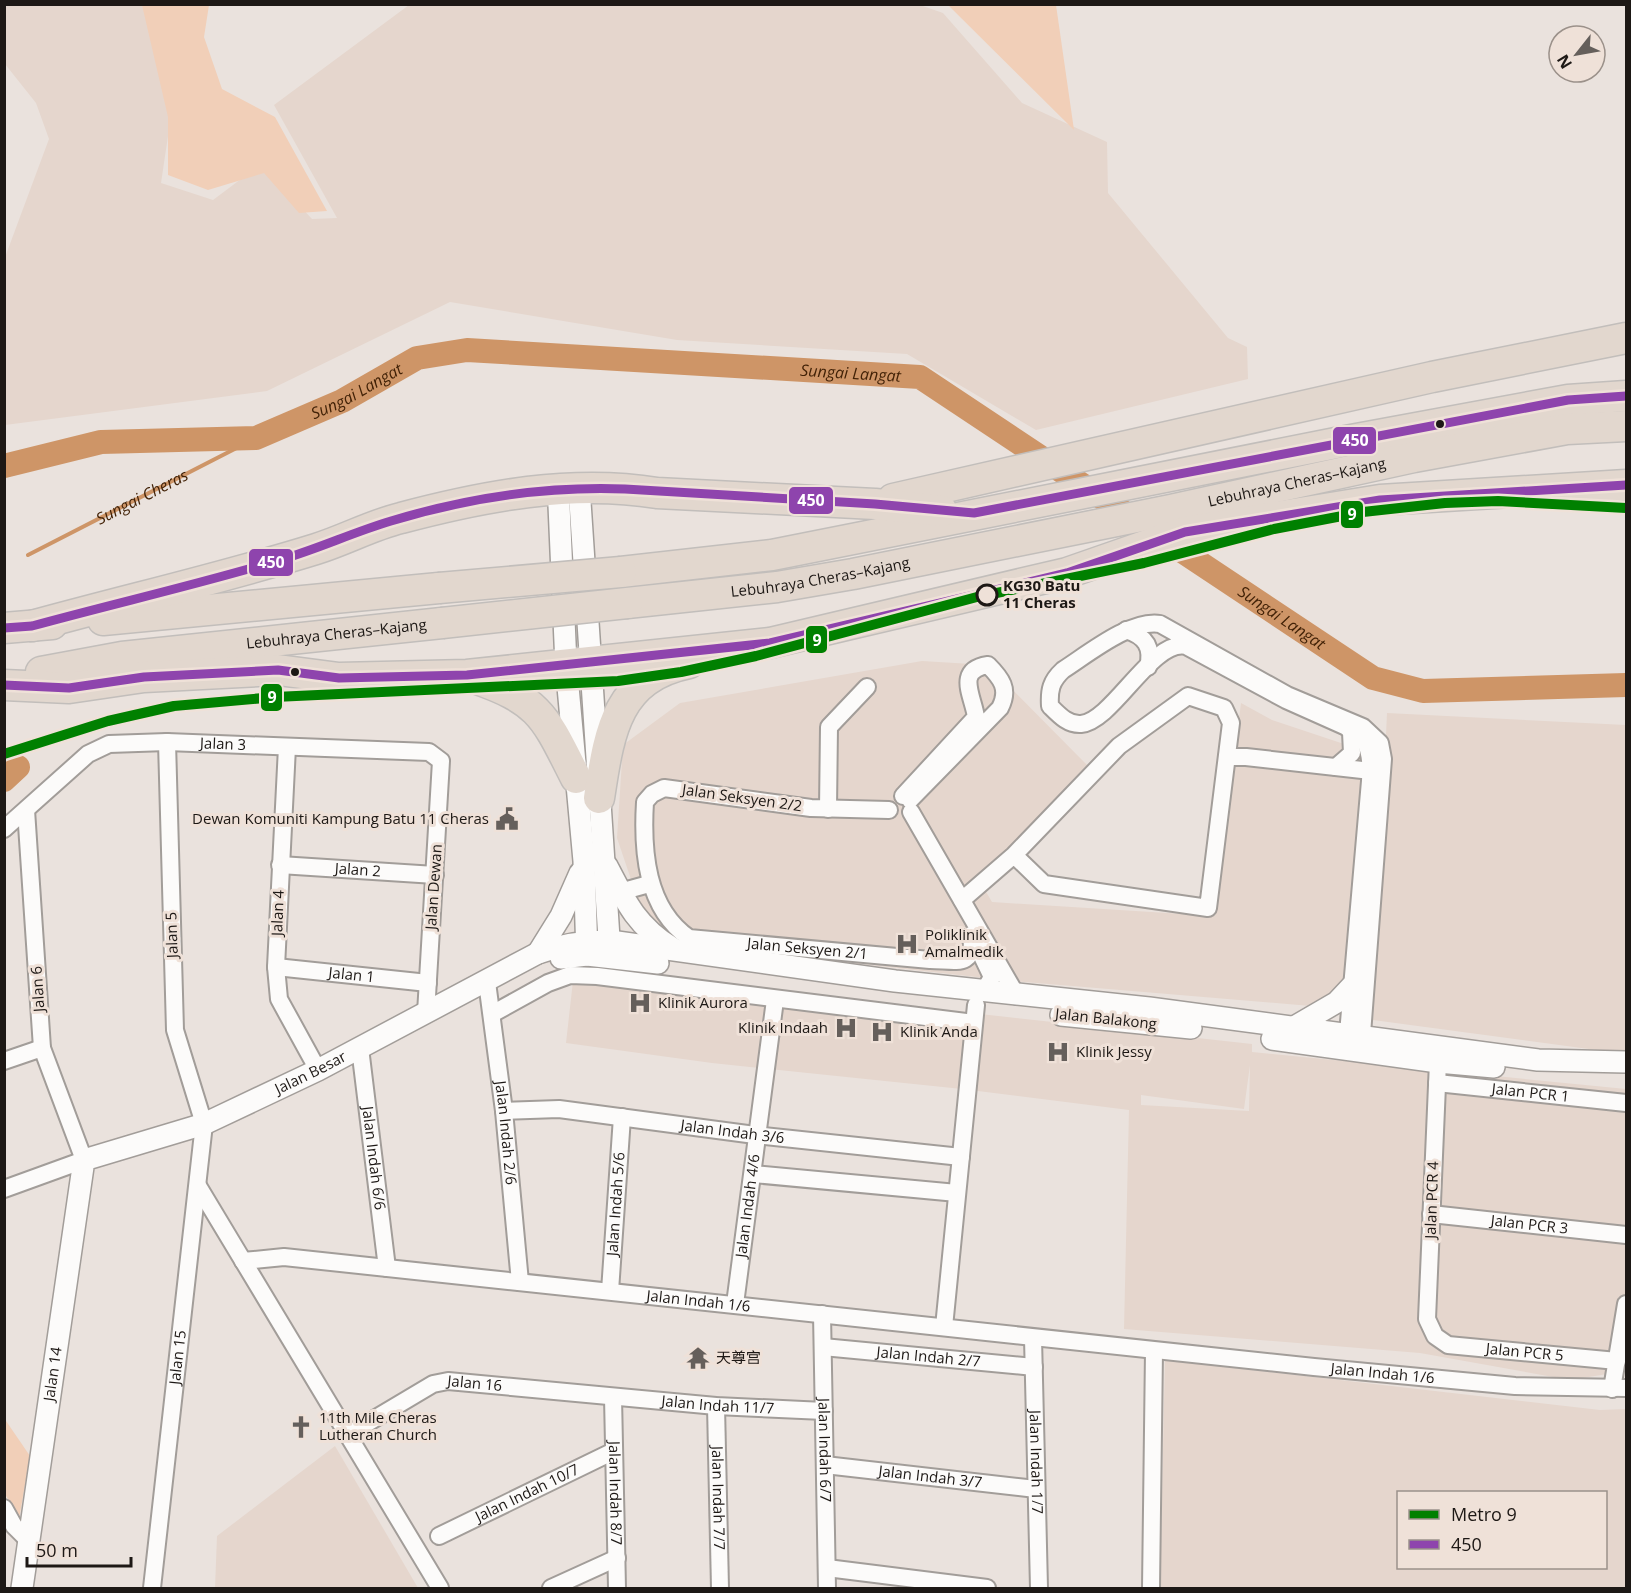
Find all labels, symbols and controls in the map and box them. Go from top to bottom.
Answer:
north arrow [1547,24,1607,84]
text: N [1551,50,1577,73]
water label: Sungai Langat [307,357,407,424]
water label: Sungai Langat [800,359,902,387]
unlabelled marker [1434,418,1446,430]
line badge: 450 [1332,426,1377,455]
text: 450 [1341,429,1369,451]
street label: Lebuhraya Cheras–Kajang [1206,453,1387,511]
water label: Sungai Cheras [92,464,192,529]
line badge: 450 [788,486,834,515]
text: 450 [797,489,825,511]
line badge: 9 [1340,500,1364,529]
text: 9 [1347,503,1357,525]
line badge: 450 [248,548,294,577]
text: 450 [257,551,285,573]
street label: Lebuhraya Cheras–Kajang [730,552,911,601]
place label: KG30 Batu 11 Cheras [1003,575,1080,612]
water label: Sungai Langat [1234,580,1331,655]
marker: KG30 Batu 11 Cheras [976,584,998,606]
street label: Lebuhraya Cheras–Kajang [245,614,428,653]
line badge: 9 [805,625,828,654]
text: 9 [812,629,822,651]
unlabelled marker [289,666,301,678]
line badge: 9 [260,683,283,712]
text: 9 [267,686,277,708]
street label: Jalan 3 [198,732,247,754]
street label: Jalan Seksyen 2/2 [679,778,803,815]
public building icon: Dewan Komuniti Kampung Batu 11 Cheras [494,806,520,832]
place label: Dewan Komuniti Kampung Batu 11 Cheras [192,808,489,828]
street label: Jalan Dewan [420,843,446,933]
street label: Jalan 2 [332,857,382,880]
street label: Jalan 4 [266,889,288,938]
street label: Jalan 5 [160,912,182,960]
place label: Poliklinik Amalmedik [925,924,1004,961]
hospital icon: Poliklinik Amalmedik [894,931,920,957]
street label: Jalan Seksyen 2/1 [744,932,869,963]
street label: Jalan 1 [326,961,376,986]
street label: Jalan 6 [25,965,49,1015]
hospital icon: Klinik Aurora [627,990,653,1016]
place label: Klinik Aurora [658,992,748,1012]
street label: Jalan Balakong [1052,1003,1158,1033]
hospital icon: Klinik Indaah [833,1015,859,1041]
place label: Klinik Indaah [738,1017,828,1037]
hospital icon: Klinik Anda [869,1019,895,1045]
place label: Klinik Anda [900,1021,978,1041]
hospital icon: Klinik Jessy [1045,1039,1071,1065]
place label: Klinik Jessy [1076,1041,1152,1061]
street label: Jalan Besar [269,1046,349,1099]
street label: Jalan Indah 2/6 [491,1078,522,1186]
street label: Jalan PCR 1 [1489,1078,1570,1106]
street label: Jalan Indah 6/6 [358,1103,391,1211]
street label: Jalan Indah 3/6 [678,1114,785,1147]
street label: Jalan Indah 5/6 [601,1151,629,1259]
street label: Jalan Indah 4/6 [730,1153,764,1261]
street label: Jalan PCR 4 [1420,1160,1442,1241]
street label: Jalan PCR 3 [1488,1209,1569,1238]
street label: Jalan Indah 1/6 [644,1285,751,1316]
street label: Jalan 15 [164,1329,190,1388]
street label: Jalan PCR 5 [1483,1337,1565,1365]
street label: Jalan Indah 2/7 [874,1341,982,1371]
street label: Jalan 14 [38,1345,66,1405]
temple icon: 天尊宫 [685,1345,711,1371]
place label: 天尊宫 [716,1347,761,1367]
street label: Jalan Indah 1/6 [1328,1357,1436,1387]
street label: Jalan 16 [445,1370,503,1395]
street label: Jalan Indah 11/7 [659,1390,775,1418]
street label: Jalan Indah 6/7 [814,1396,836,1502]
place label: 11th Mile Cheras Lutheran Church [319,1407,437,1444]
street label: Jalan Indah 1/7 [1026,1408,1048,1514]
church icon: 11th Mile Cheras Lutheran Church [288,1414,314,1440]
street label: Jalan Indah 8/7 [605,1439,627,1545]
street label: Jalan Indah 7/7 [708,1444,730,1550]
street label: Jalan Indah 10/7 [470,1459,582,1527]
street label: Jalan Indah 3/7 [875,1460,983,1492]
legend [1397,1491,1607,1569]
text: Metro 9 [1451,1502,1517,1526]
scale bar [27,1530,130,1568]
text: 450 [1451,1532,1482,1556]
text: 50 m [36,1538,78,1562]

